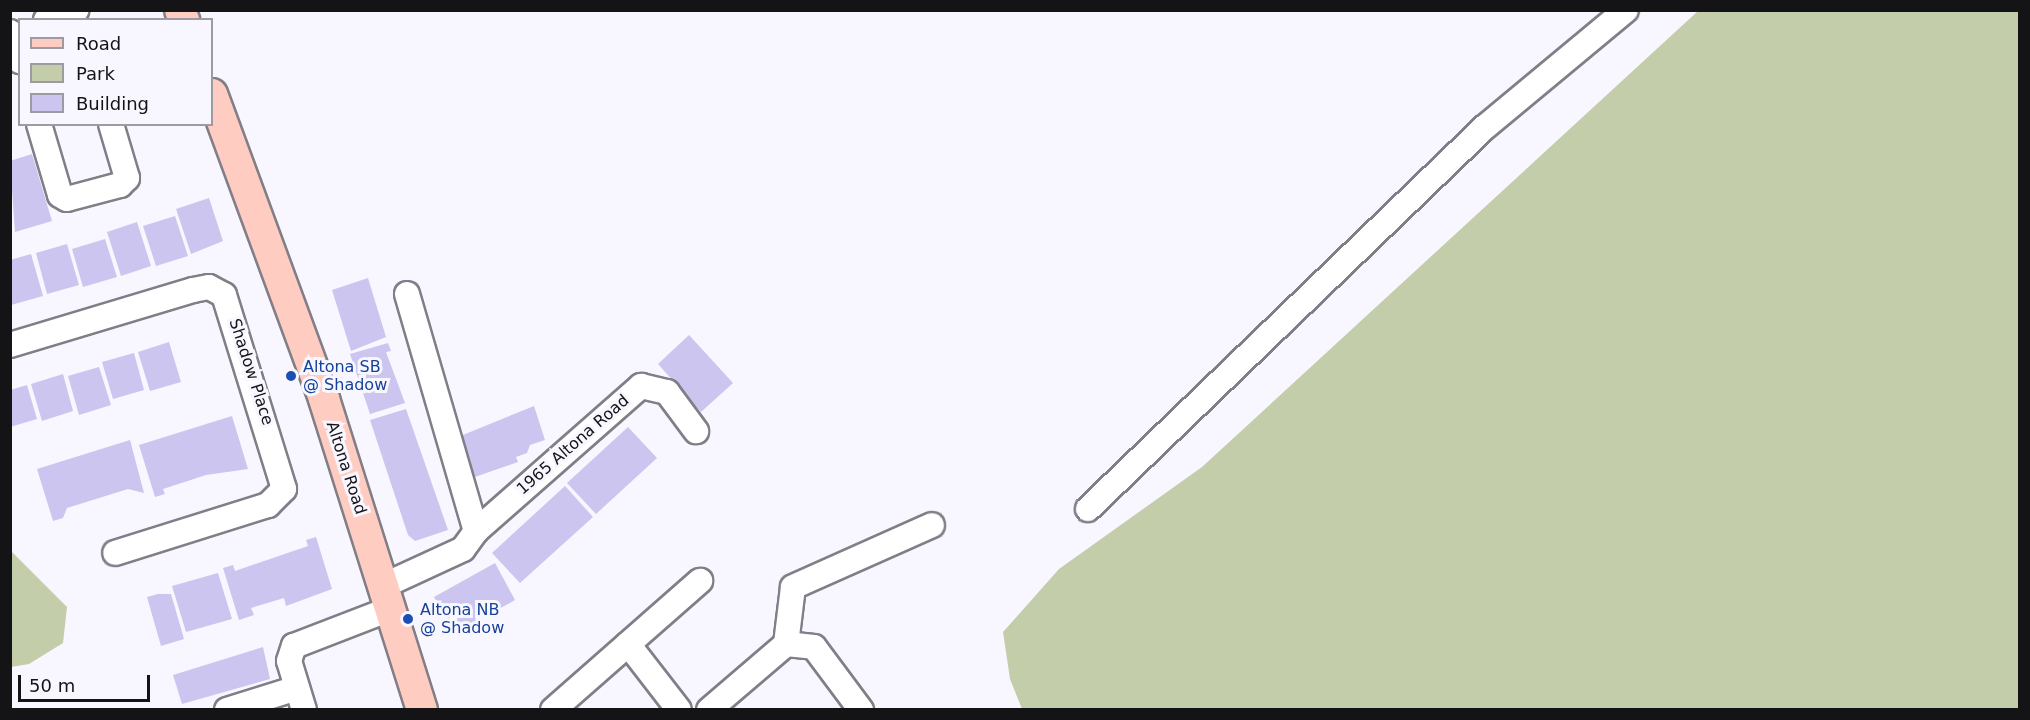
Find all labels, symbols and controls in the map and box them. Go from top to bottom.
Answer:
legend [18,18,213,126]
text: Road [76,33,121,54]
text: Park [76,63,115,84]
text: Building [76,93,149,114]
street label: Shadow Place [225,316,277,428]
place label: Altona SB @ Shadow [303,357,387,395]
marker: Altona SB @ Shadow [284,369,298,383]
street label: 1965 Altona Road [513,391,633,499]
street label: Altona Road [322,419,370,517]
place label: Altona NB @ Shadow [420,600,504,638]
marker: Altona NB @ Shadow [401,612,415,626]
scale bar [21,663,153,701]
text: 50 m [29,675,75,696]

